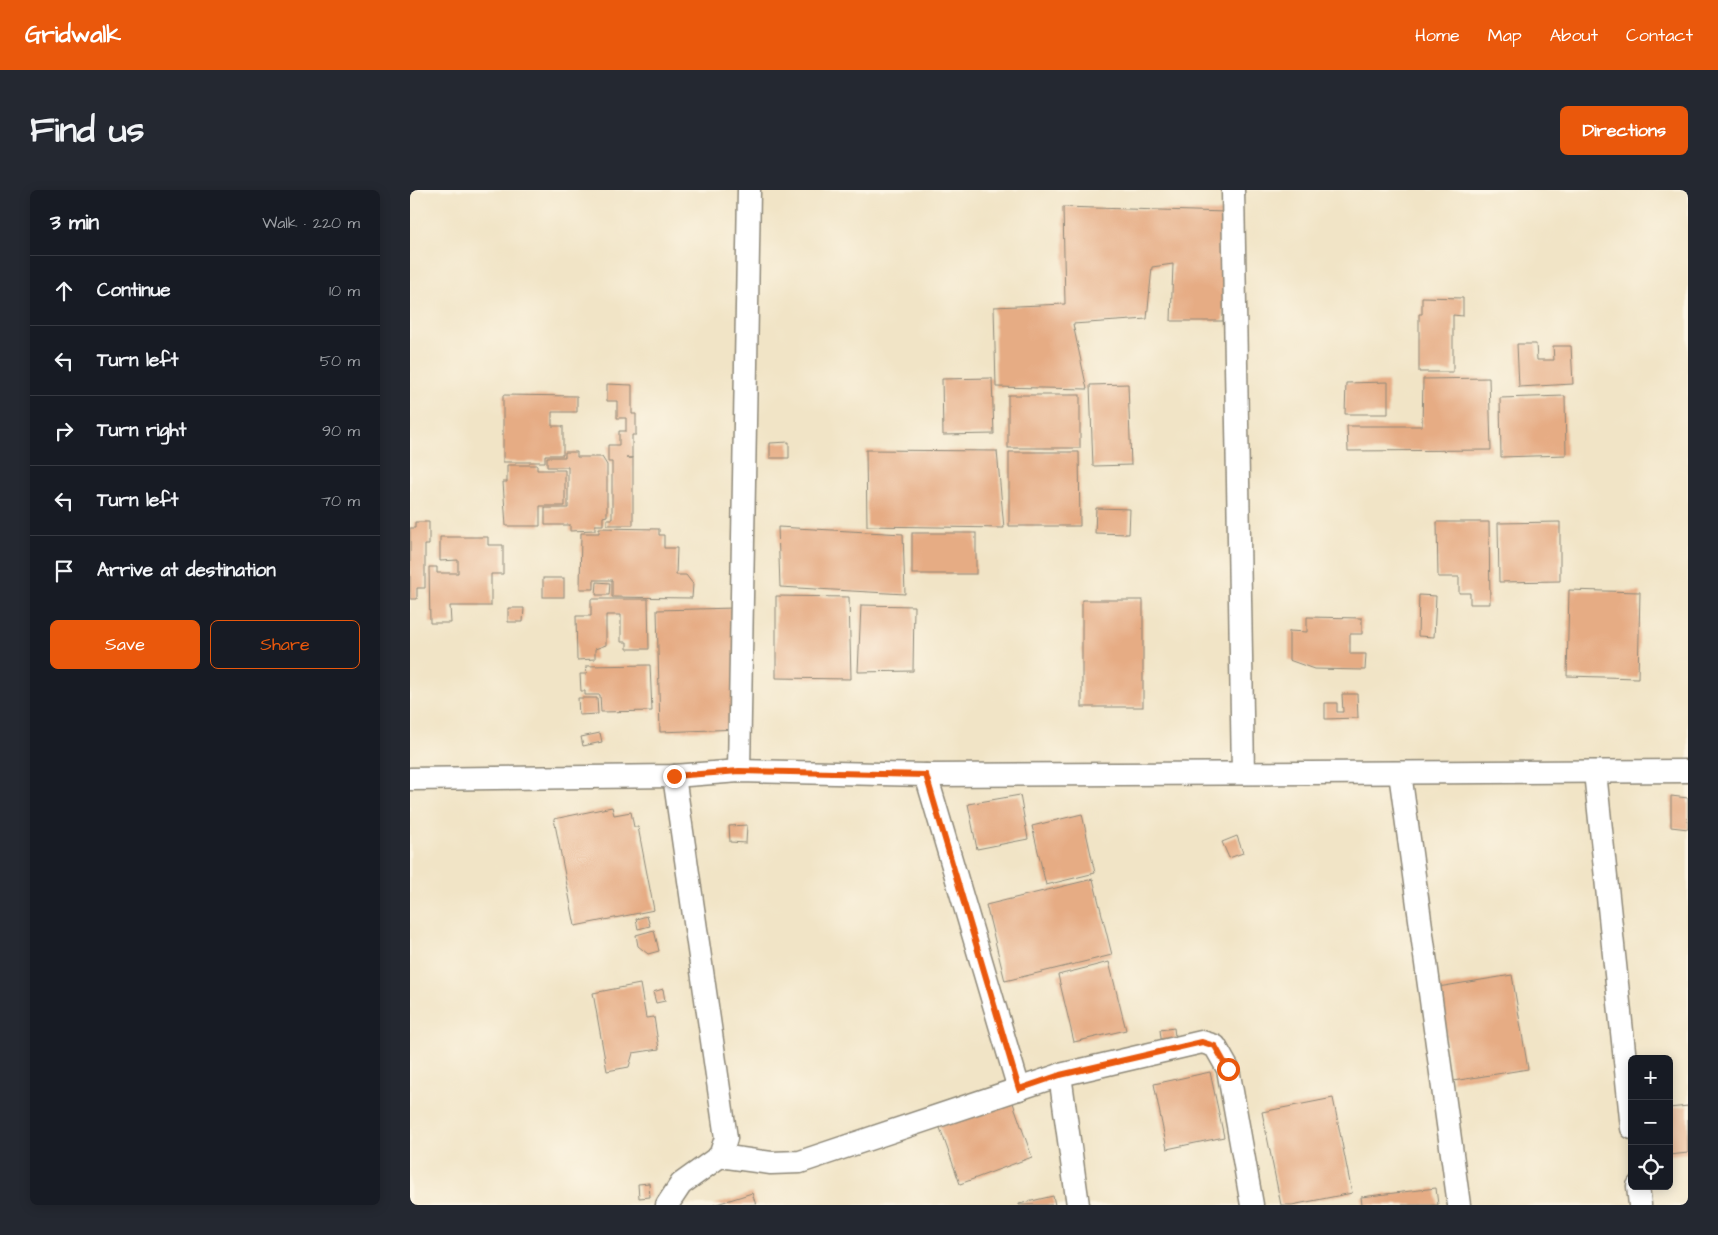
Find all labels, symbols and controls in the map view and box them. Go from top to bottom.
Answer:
text: Gridwalk [25,18,121,52]
text: Home [1415,23,1460,48]
text: Map [1488,23,1522,48]
text: About [1550,23,1598,48]
text: Contact [1626,23,1693,48]
text: Find us [30,106,144,155]
button: Directions [1560,106,1688,155]
text: 3 min [50,208,99,237]
text: Walk · 220 m [262,212,360,234]
icon: ahead [50,277,78,305]
text: Continue [97,277,171,304]
text: 10 m [329,280,360,302]
icon: left [50,347,78,375]
text: Turn left [97,347,178,374]
text: 50 m [320,350,360,372]
icon: right [50,417,78,445]
text: Turn right [97,417,186,444]
text: 90 m [322,420,360,442]
icon: left [50,487,78,515]
text: Turn left [97,487,178,514]
text: 70 m [321,490,360,512]
icon: arrive [50,557,78,585]
text: Arrive at destination [97,557,276,584]
button: Save [50,620,200,669]
button: Share [210,620,360,669]
route end [663,765,686,788]
map controls [1628,1055,1673,1190]
button: + [1628,1055,1673,1100]
route start [1217,1058,1240,1081]
button: − [1628,1100,1673,1145]
button: locate [1628,1145,1673,1190]

